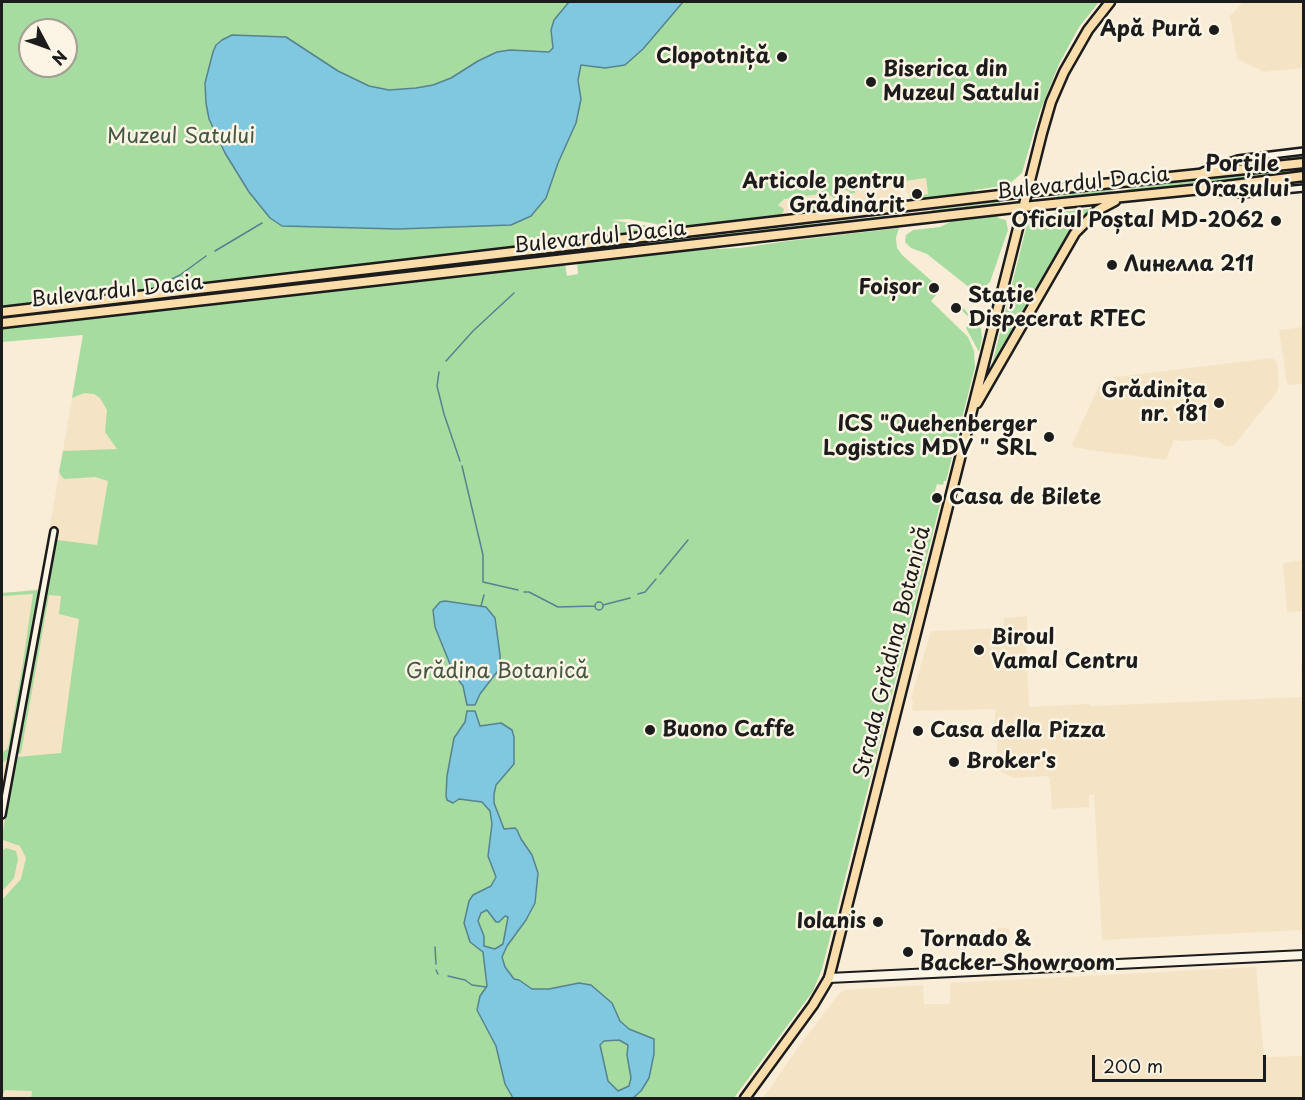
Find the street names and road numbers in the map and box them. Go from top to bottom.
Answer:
street label: Bulevardul Dacia [995,162,1171,206]
street label: Bulevardul Dacia [512,216,688,260]
street label: Bulevardul Dacia [29,270,205,314]
street label: Strada Grădina Botanică [850,524,936,780]

